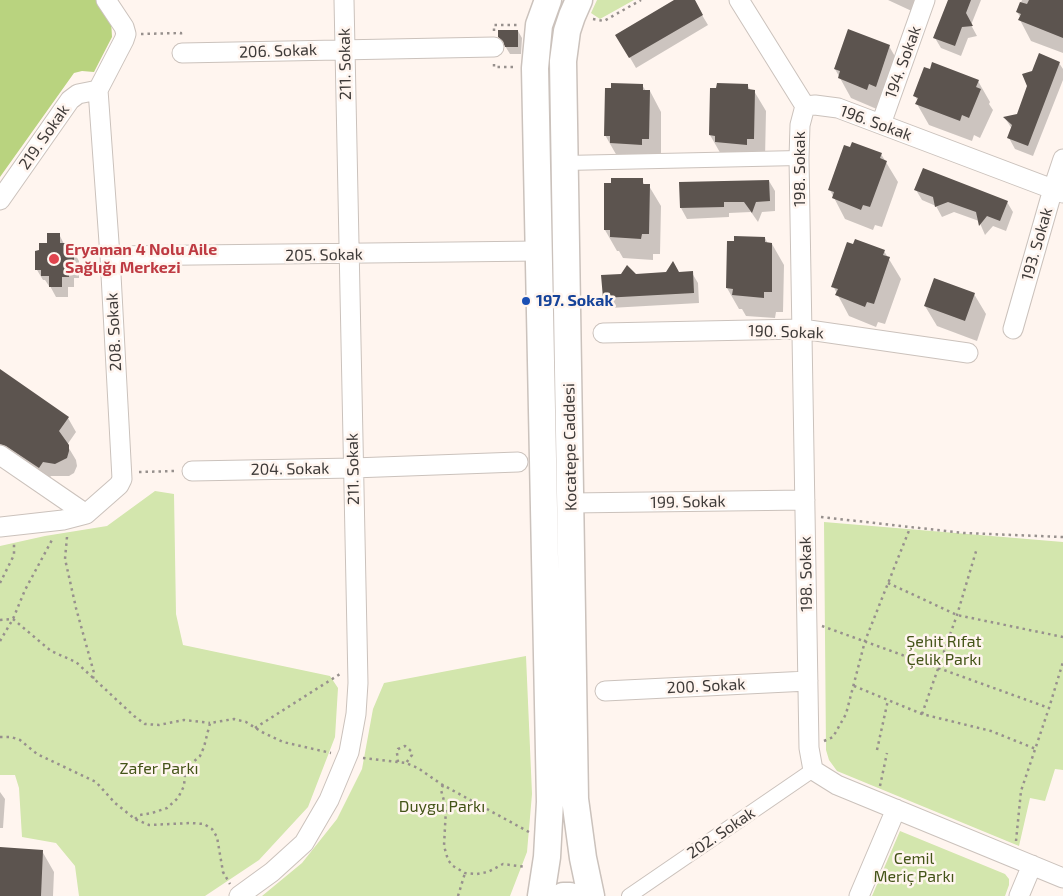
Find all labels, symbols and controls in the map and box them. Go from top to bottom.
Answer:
street label: 194. Sokak [881,23,925,101]
street label: 211. Sokak [335,28,355,100]
street label: 206. Sokak [239,40,317,62]
street label: 219. Sokak [15,101,73,173]
street label: 196. Sokak [837,101,915,145]
street label: 198. Sokak [790,131,810,207]
street label: 193. Sokak [1017,205,1057,283]
place label: Eryaman 4 Nolu Aile Sağlığı Merkezi [65,240,217,278]
street label: 205. Sokak [285,245,363,265]
marker: Eryaman 4 Nolu Aile Sağlığı Merkezi [47,252,61,266]
place label: 197. Sokak [536,291,613,311]
street label: 208. Sokak [102,292,126,372]
marker: 197. Sokak [520,295,532,307]
street label: 190. Sokak [748,321,824,343]
street label: Kocatepe Caddesi [559,383,581,511]
street label: 211. Sokak [343,433,363,505]
street label: 204. Sokak [250,459,330,479]
street label: 199. Sokak [650,492,726,512]
street label: 198. Sokak [796,536,816,612]
park label: Şehit Rıfat Çelik Parkı [906,632,982,670]
street label: 200. Sokak [666,674,746,698]
park label: Zafer Parkı [119,759,199,779]
park label: Duygu Parkı [399,797,485,817]
street label: 202. Sokak [683,803,759,863]
park label: Cemil Meriç Parkı [873,849,955,887]

